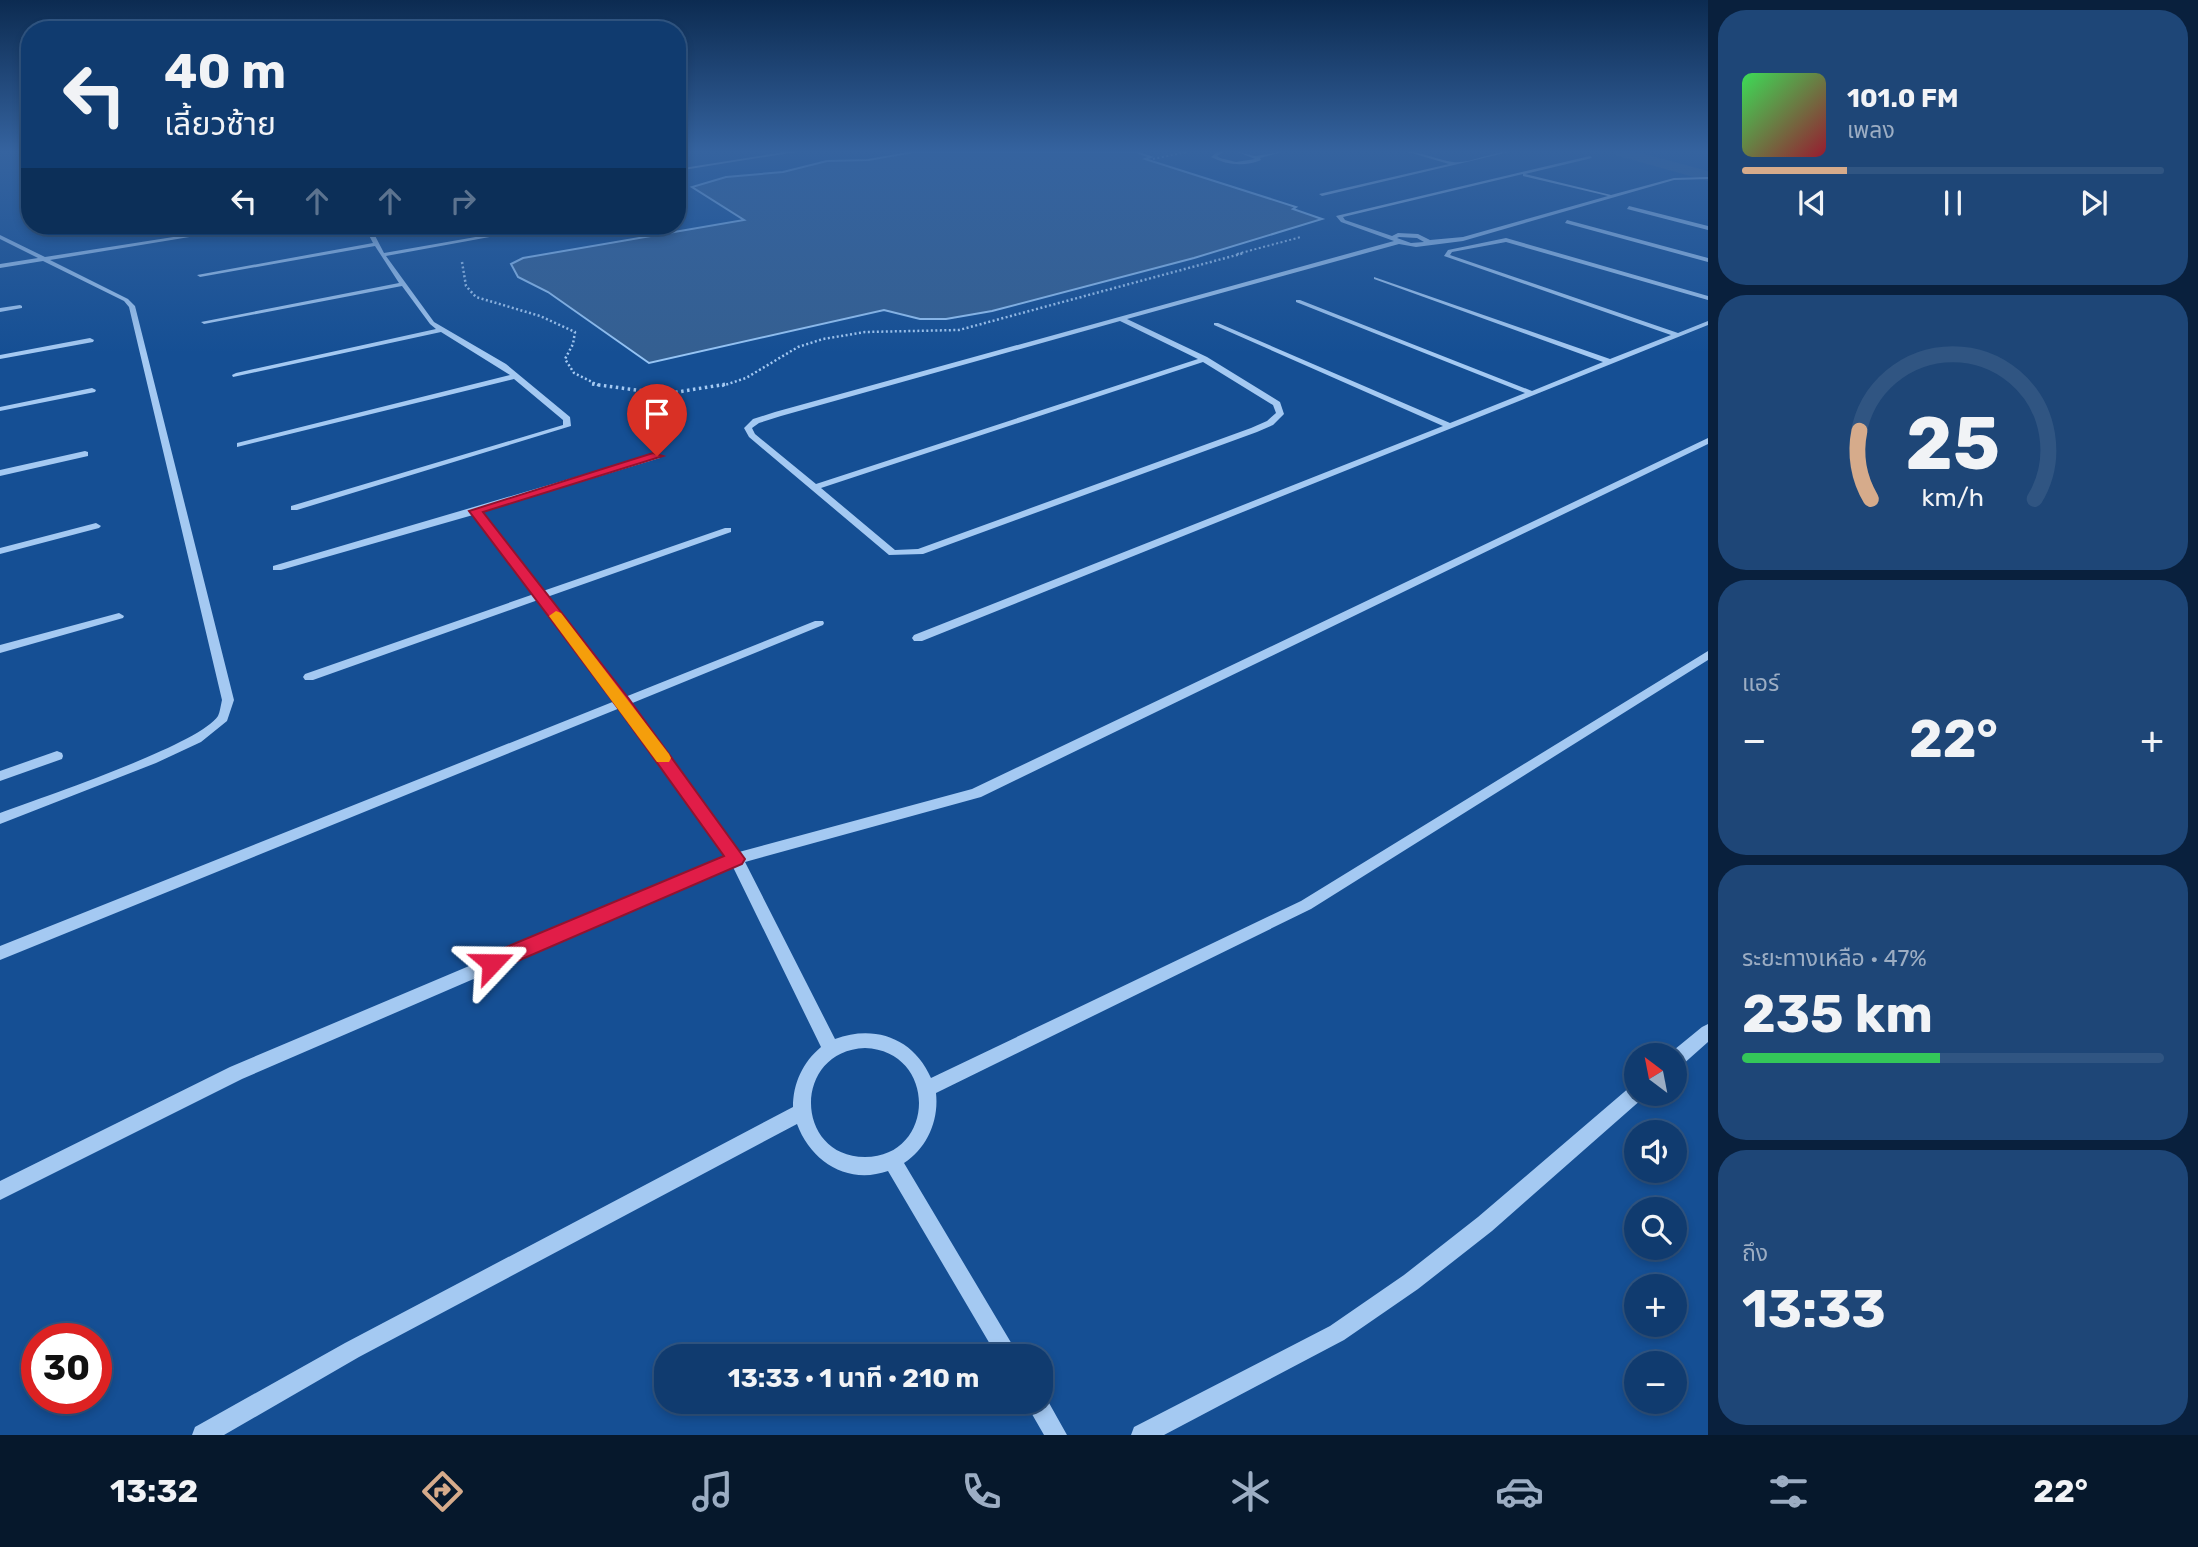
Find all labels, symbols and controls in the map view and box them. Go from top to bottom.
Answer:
text: 40 m [164,42,286,100]
icon: left [49,49,140,140]
text: 101.0 FM [1847,83,1959,114]
text: เลี้ยวซ้าย [164,105,276,143]
text: เพลง [1847,116,1895,144]
icon: left [225,182,263,220]
icon: ahead [298,182,336,220]
icon: ahead [371,182,409,220]
icon: right [444,182,482,220]
icon: previous [1793,184,1831,222]
icon: pause [1934,184,1972,222]
icon: next [2075,184,2113,222]
pin [627,384,687,456]
icon: arrive [638,395,676,433]
text: 25 [1906,401,2000,487]
text: km/h [1922,482,1984,511]
text: แอร์ [1742,669,1779,697]
text: 22° [1909,708,1998,770]
text: − [1742,717,1767,763]
text: + [2140,717,2164,763]
position arrow [455,926,529,1000]
text: ระยะทางเหลือ · 47% [1742,944,1927,972]
text: 235 km [1742,983,1933,1045]
north arrow [1624,1043,1687,1106]
map controls [1624,1043,1687,1414]
button: sound [1624,1120,1687,1183]
button: search [1624,1197,1687,1260]
text: ถึง [1742,1239,1768,1267]
button: + [1624,1274,1687,1337]
text: 13:33 [1742,1278,1886,1340]
speed limit sign: 30 [21,1323,112,1414]
button: − [1624,1351,1687,1414]
text: 13:33 · 1 นาที · 210 m [728,1363,979,1394]
icon: directions [418,1467,467,1516]
icon: music [688,1467,737,1516]
icon: phone [957,1467,1006,1516]
icon: climate [1226,1467,1275,1516]
icon: car [1495,1467,1544,1516]
icon: filters [1764,1467,1813,1516]
text: 13:32 [110,1472,198,1510]
text: 22° [2033,1472,2088,1510]

